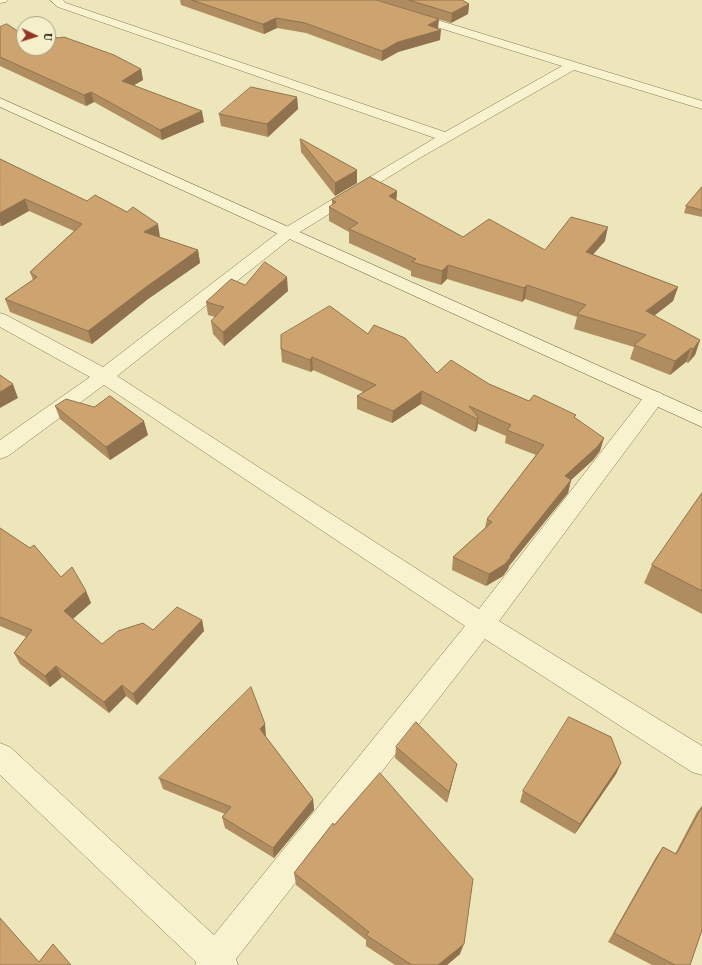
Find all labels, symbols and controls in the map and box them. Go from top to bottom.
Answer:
north arrow [16,16,56,56]
text: U [40,32,55,41]

